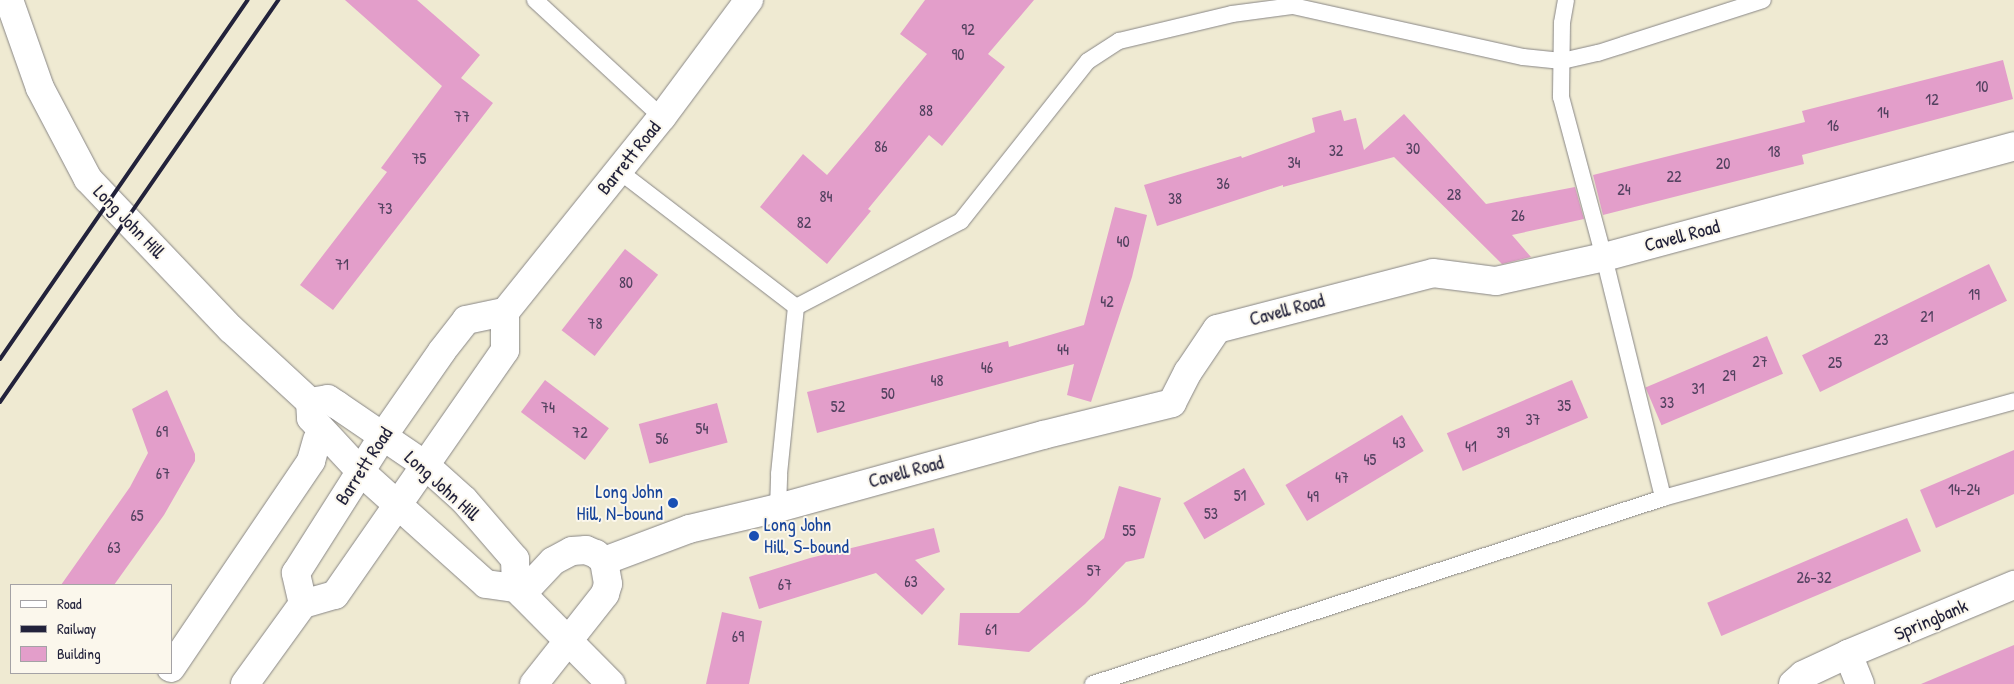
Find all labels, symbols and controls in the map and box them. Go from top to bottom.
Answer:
house number: 92 [961,19,975,39]
house number: 90 [951,44,965,64]
house number: 10 [1976,76,1988,96]
house number: 12 [1925,89,1939,109]
house number: 88 [919,100,933,120]
house number: 14 [1877,102,1889,122]
house number: 77 [454,106,470,126]
house number: 16 [1827,115,1839,135]
street label: Barrett Road [592,117,666,199]
house number: 86 [874,136,888,156]
house number: 30 [1406,138,1420,158]
house number: 32 [1329,140,1343,160]
house number: 18 [1768,141,1780,161]
house number: 75 [412,148,426,168]
house number: 34 [1287,152,1301,172]
house number: 20 [1716,153,1730,173]
house number: 22 [1667,166,1681,186]
house number: 36 [1216,173,1230,193]
house number: 24 [1617,179,1631,199]
street label: Long John Hill [88,181,170,263]
house number: 28 [1447,184,1461,204]
house number: 84 [820,186,832,206]
house number: 38 [1168,188,1182,208]
house number: 73 [377,198,393,218]
house number: 26 [1511,205,1525,225]
house number: 82 [797,212,811,232]
street label: Cavell Road [1642,215,1722,257]
house number: 40 [1116,231,1130,251]
house number: 71 [335,254,349,274]
house number: 80 [619,272,633,292]
house number: 19 [1968,284,1980,304]
street label: Cavell Road [1247,289,1327,331]
house number: 42 [1100,291,1114,311]
house number: 21 [1920,306,1934,326]
house number: 78 [588,313,602,333]
house number: 23 [1874,329,1888,349]
house number: 44 [1057,339,1069,359]
house number: 27 [1752,351,1768,371]
house number: 25 [1828,352,1842,372]
house number: 46 [981,357,993,377]
house number: 29 [1722,365,1736,385]
house number: 48 [931,370,943,390]
house number: 31 [1692,378,1704,398]
house number: 50 [881,383,895,403]
house number: 33 [1660,392,1674,412]
house number: 35 [1557,395,1571,415]
house number: 52 [831,396,845,416]
house number: 74 [541,397,555,417]
house number: 37 [1525,409,1541,429]
house number: 54 [696,418,708,438]
house number: 69 [156,421,168,441]
house number: 72 [572,422,588,442]
house number: 39 [1496,422,1510,442]
street label: Barrett Road [331,423,397,509]
house number: 56 [655,428,669,448]
house number: 43 [1392,432,1406,452]
house number: 41 [1465,436,1477,456]
street label: Long John Hill [400,446,484,526]
house number: 45 [1364,449,1376,469]
street label: Cavell Road [866,451,946,493]
house number: 67 [156,463,170,483]
house number: 47 [1335,467,1349,487]
house number: 14-24 [1948,479,1980,499]
place label: Long John Hill, N-bound [577,481,663,525]
house number: 51 [1234,485,1246,505]
house number: 49 [1307,486,1319,506]
marker: Long John Hill, N-bound [667,497,679,509]
house number: 53 [1204,503,1218,523]
house number: 65 [130,505,144,525]
place label: Long John Hill, S-bound [764,514,849,558]
house number: 55 [1122,520,1136,540]
marker: Long John Hill, S-bound [748,530,760,542]
house number: 63 [107,537,121,557]
house number: 57 [1087,560,1101,580]
house number: 26-32 [1797,567,1831,587]
house number: 63 [904,571,918,591]
house number: 67 [778,574,792,594]
legend [10,584,172,674]
text: Road [57,593,82,614]
street label: Springbank [1891,594,1971,646]
text: Railway [57,618,96,639]
house number: 61 [985,619,997,639]
house number: 69 [732,626,744,646]
text: Building [57,643,101,664]

